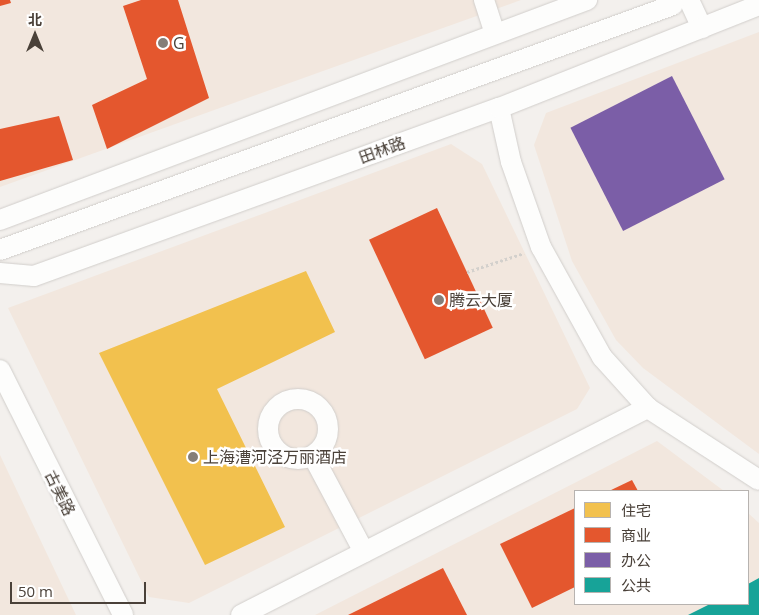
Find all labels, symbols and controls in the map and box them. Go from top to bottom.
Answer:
north arrow [10,10,60,60]
text: 北 [28,10,42,29]
place label: G [173,33,185,53]
marker: G [157,37,169,49]
street label: 田林路 [356,133,408,167]
place label: 腾云大厦 [449,290,513,310]
marker: 腾云大厦 [433,294,445,306]
place label: 上海漕河泾万丽酒店 [203,447,347,467]
marker: 上海漕河泾万丽酒店 [187,451,199,463]
street label: 古美路 [41,467,79,519]
legend [574,490,749,605]
text: 住宅 [621,500,651,520]
text: 商业 [621,525,651,545]
text: 办公 [621,550,651,570]
scale bar [12,572,149,604]
text: 公共 [621,575,651,595]
text: 50 m [18,581,53,601]

